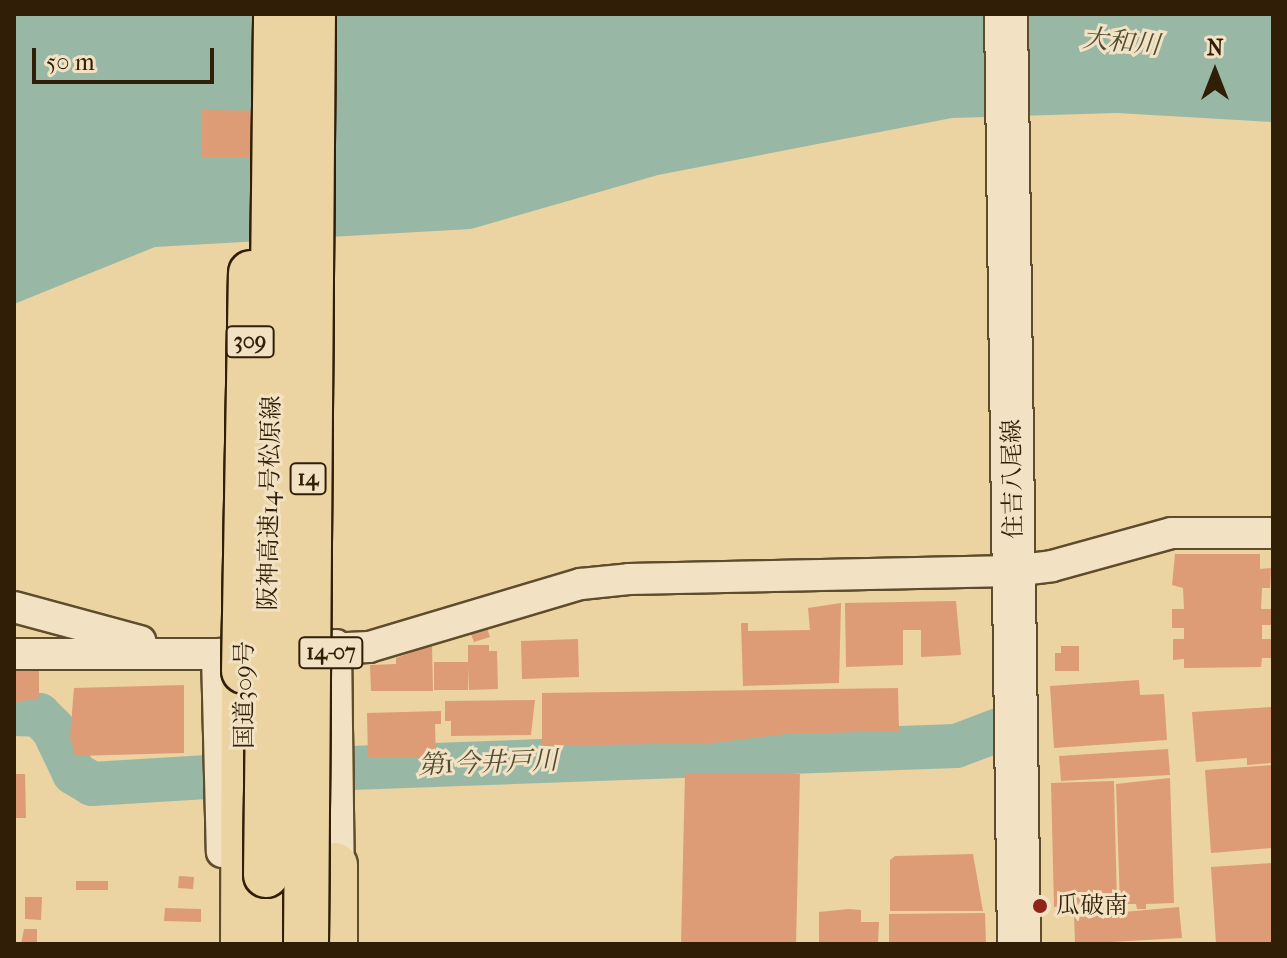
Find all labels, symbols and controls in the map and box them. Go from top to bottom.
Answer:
water label: 大和川 [1081,23,1161,61]
scale bar [36,32,218,82]
north arrow [1175,32,1255,112]
text: N [1207,35,1223,61]
text: 50 m [46,48,95,76]
road number: 309 [224,324,276,360]
street label: 阪神高速14号松原線 [254,395,286,611]
street label: 住吉八尾線 [998,419,1028,539]
road number: 14 [288,461,328,497]
road number: 14-07 [297,635,365,671]
street label: 国道309号 [231,641,259,749]
water label: 第1今井戸川 [418,745,558,781]
place label: 瓜破南 [1056,892,1128,920]
marker: 瓜破南 [1031,897,1049,915]

